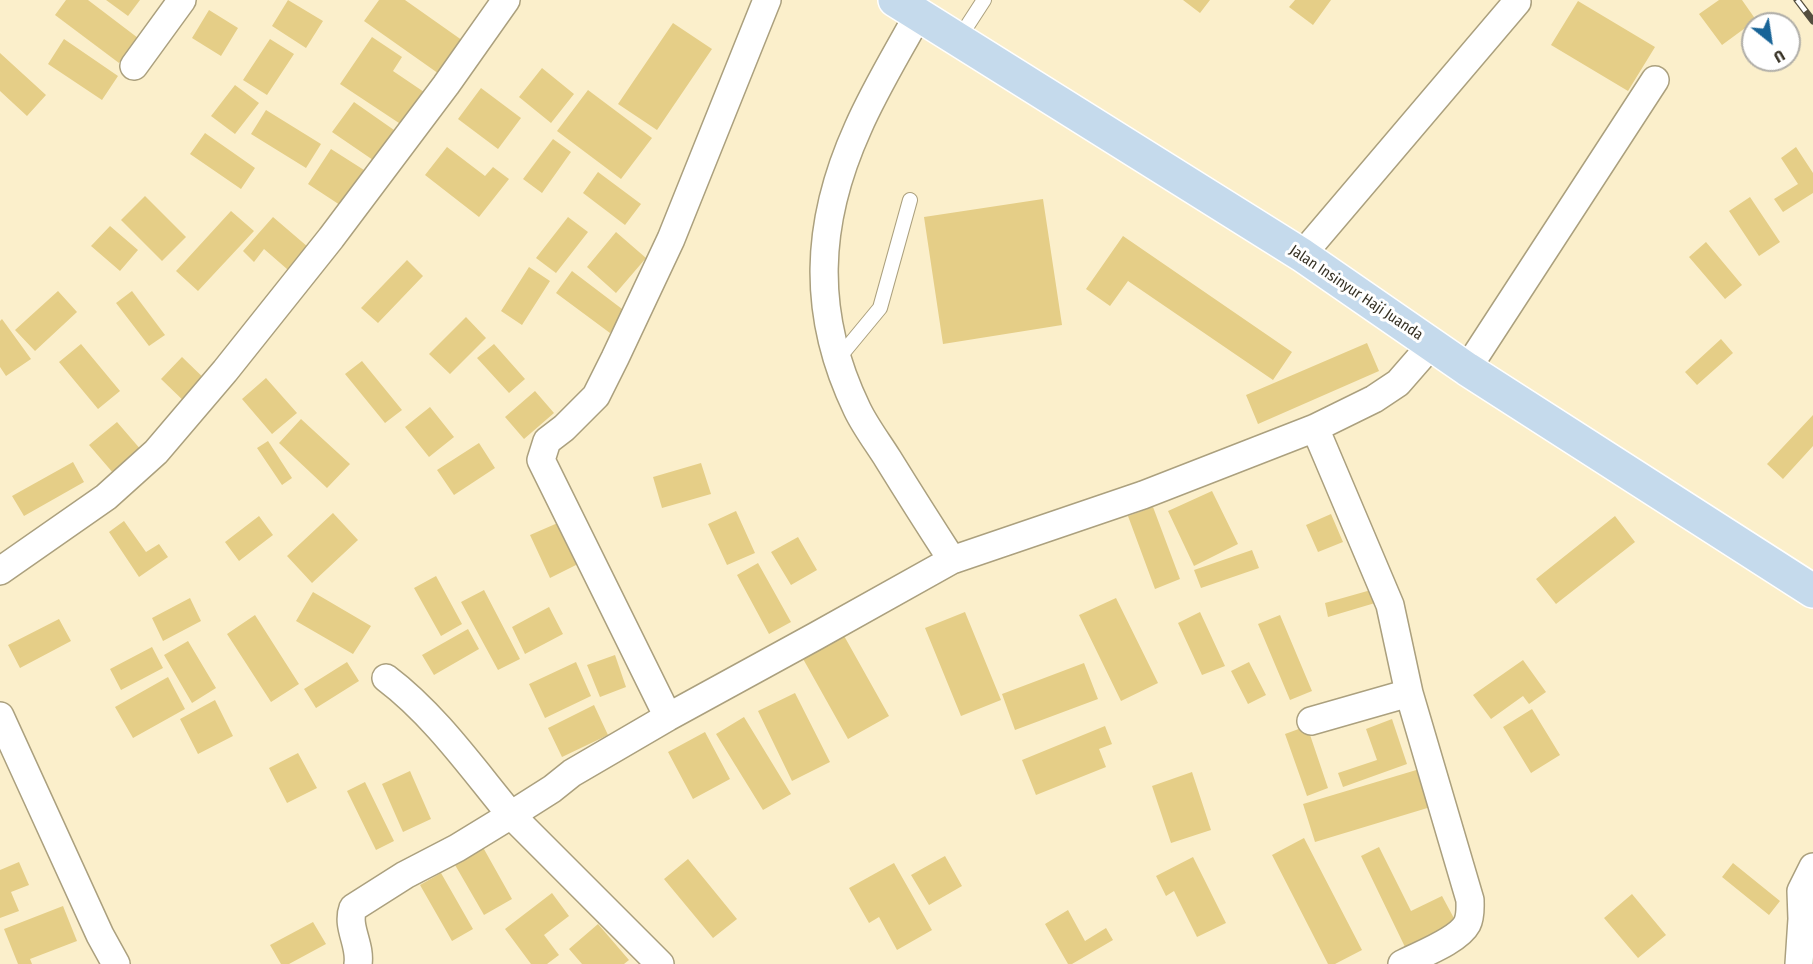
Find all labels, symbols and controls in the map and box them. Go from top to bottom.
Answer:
north arrow [1741,12,1801,72]
text: U [1770,46,1788,67]
street label: Jalan Insinyur Haji Juanda [1286,242,1426,344]

